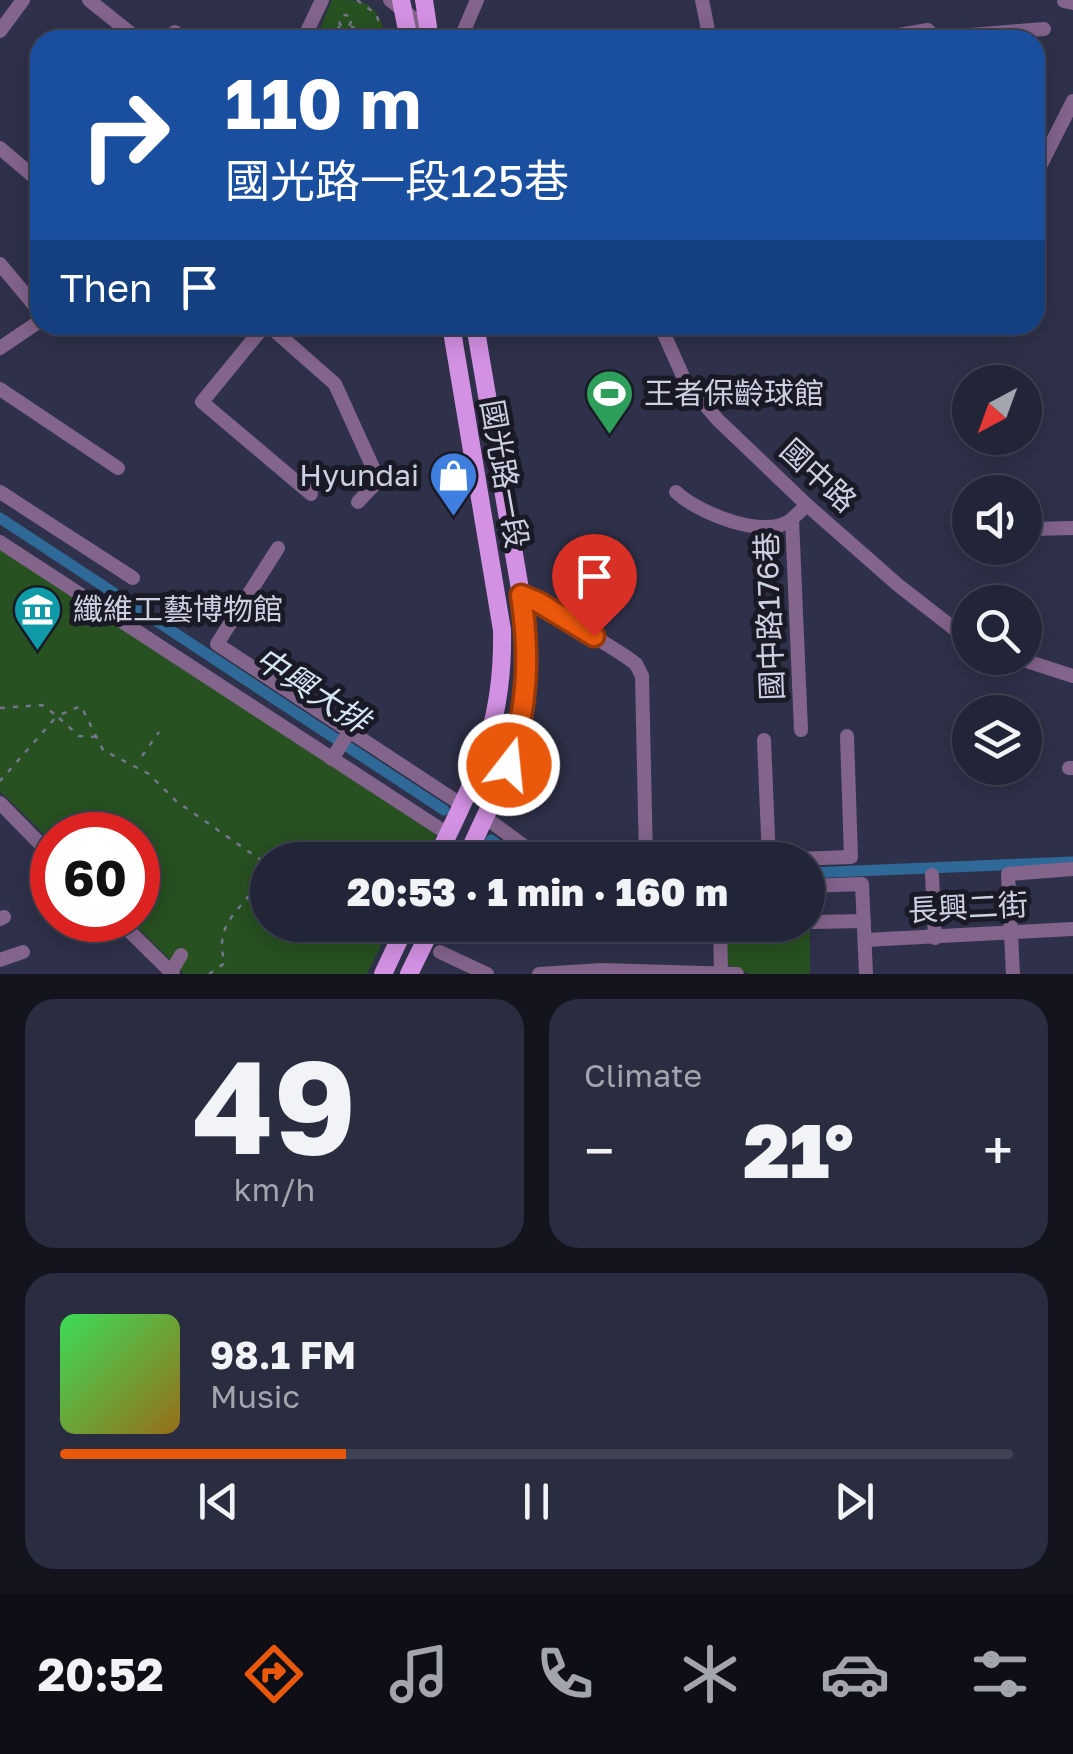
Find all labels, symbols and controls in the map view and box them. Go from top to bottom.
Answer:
text: 110 m [225,60,421,144]
icon: right [60,70,190,200]
text: 國光路一段125巷 [225,153,569,207]
icon: arrive [172,260,227,315]
text: Then [60,265,152,310]
north arrow [952,365,1042,455]
map controls [952,365,1042,785]
sports icon: 王者保齡球館 [583,368,635,436]
place label: 王者保齡球館 [644,375,824,411]
street label: 國光路一段 [474,397,536,551]
street label: 國中路 [773,431,864,519]
shop icon: Hyundai [428,450,480,518]
place label: Hyundai [299,457,419,493]
button: sound [952,475,1042,565]
street label: 國中路176巷 [748,531,790,701]
pin [552,534,637,637]
icon: arrive [567,549,622,604]
museum icon: 纖維工藝博物館 [12,584,64,652]
button: search [952,585,1042,675]
place label: 纖維工藝博物館 [73,591,283,627]
water label: 中興大排 [249,638,380,742]
button: layers [952,695,1042,785]
position arrow [457,713,561,817]
speed limit sign: 60 [30,812,160,942]
text: 20:53 · 1 min · 160 m [347,869,728,914]
street label: 長興二街 [907,886,1029,928]
text: 49 [193,1027,356,1183]
text: Climate [584,1056,702,1094]
text: 21° [743,1104,854,1195]
text: − [584,1117,614,1183]
text: + [983,1117,1013,1183]
text: km/h [234,1170,315,1208]
text: 98.1 FM [210,1332,356,1377]
text: Music [210,1377,300,1415]
icon: previous [191,1474,246,1529]
icon: pause [509,1474,564,1529]
icon: next [827,1474,882,1529]
icon: directions [239,1639,309,1709]
icon: music [384,1639,454,1709]
icon: phone [530,1639,600,1709]
icon: climate [675,1639,745,1709]
icon: car [820,1639,890,1709]
icon: filters [965,1639,1035,1709]
text: 20:52 [38,1647,164,1701]

